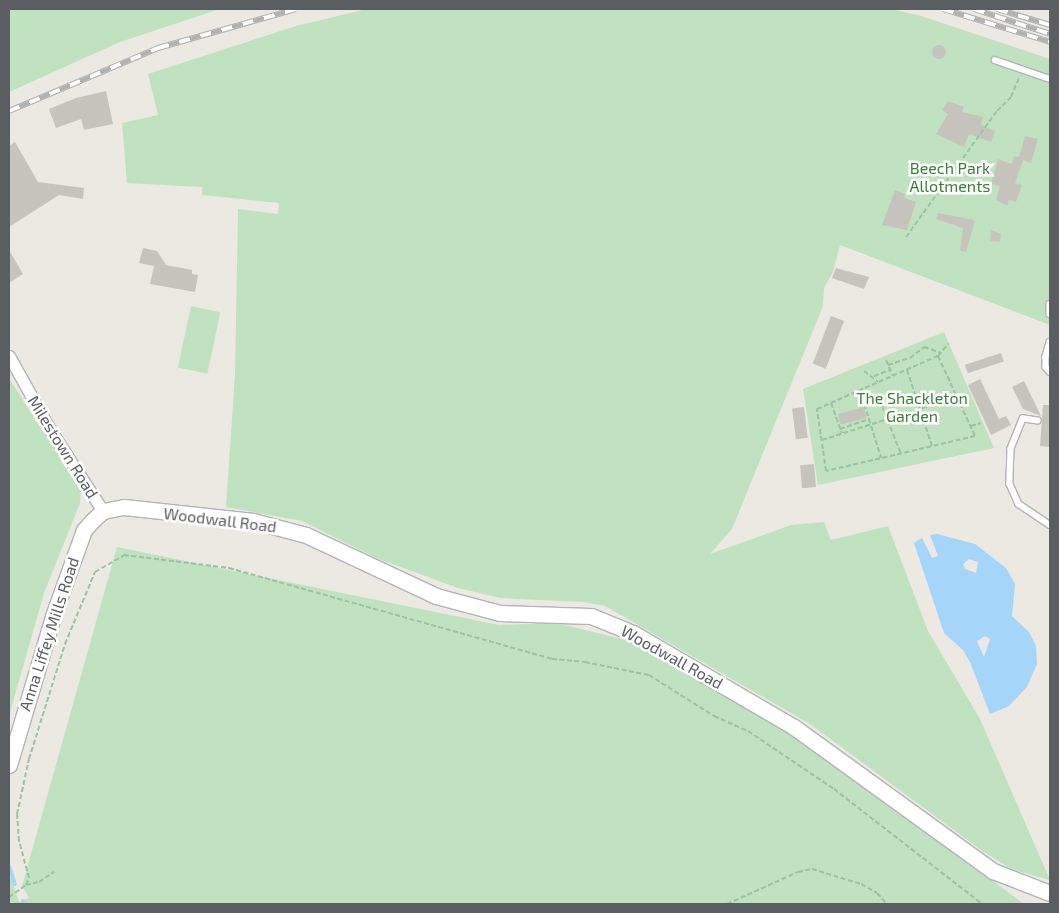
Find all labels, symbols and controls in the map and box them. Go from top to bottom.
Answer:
park label: Beech Park Allotments [910,158,990,196]
park label: The Shackleton Garden [856,388,968,426]
street label: Milestown Road [24,392,102,502]
street label: Woodwall Road [162,504,278,536]
street label: Anna Liffey Mills Road [15,554,83,714]
street label: Woodwall Road [617,621,727,693]

